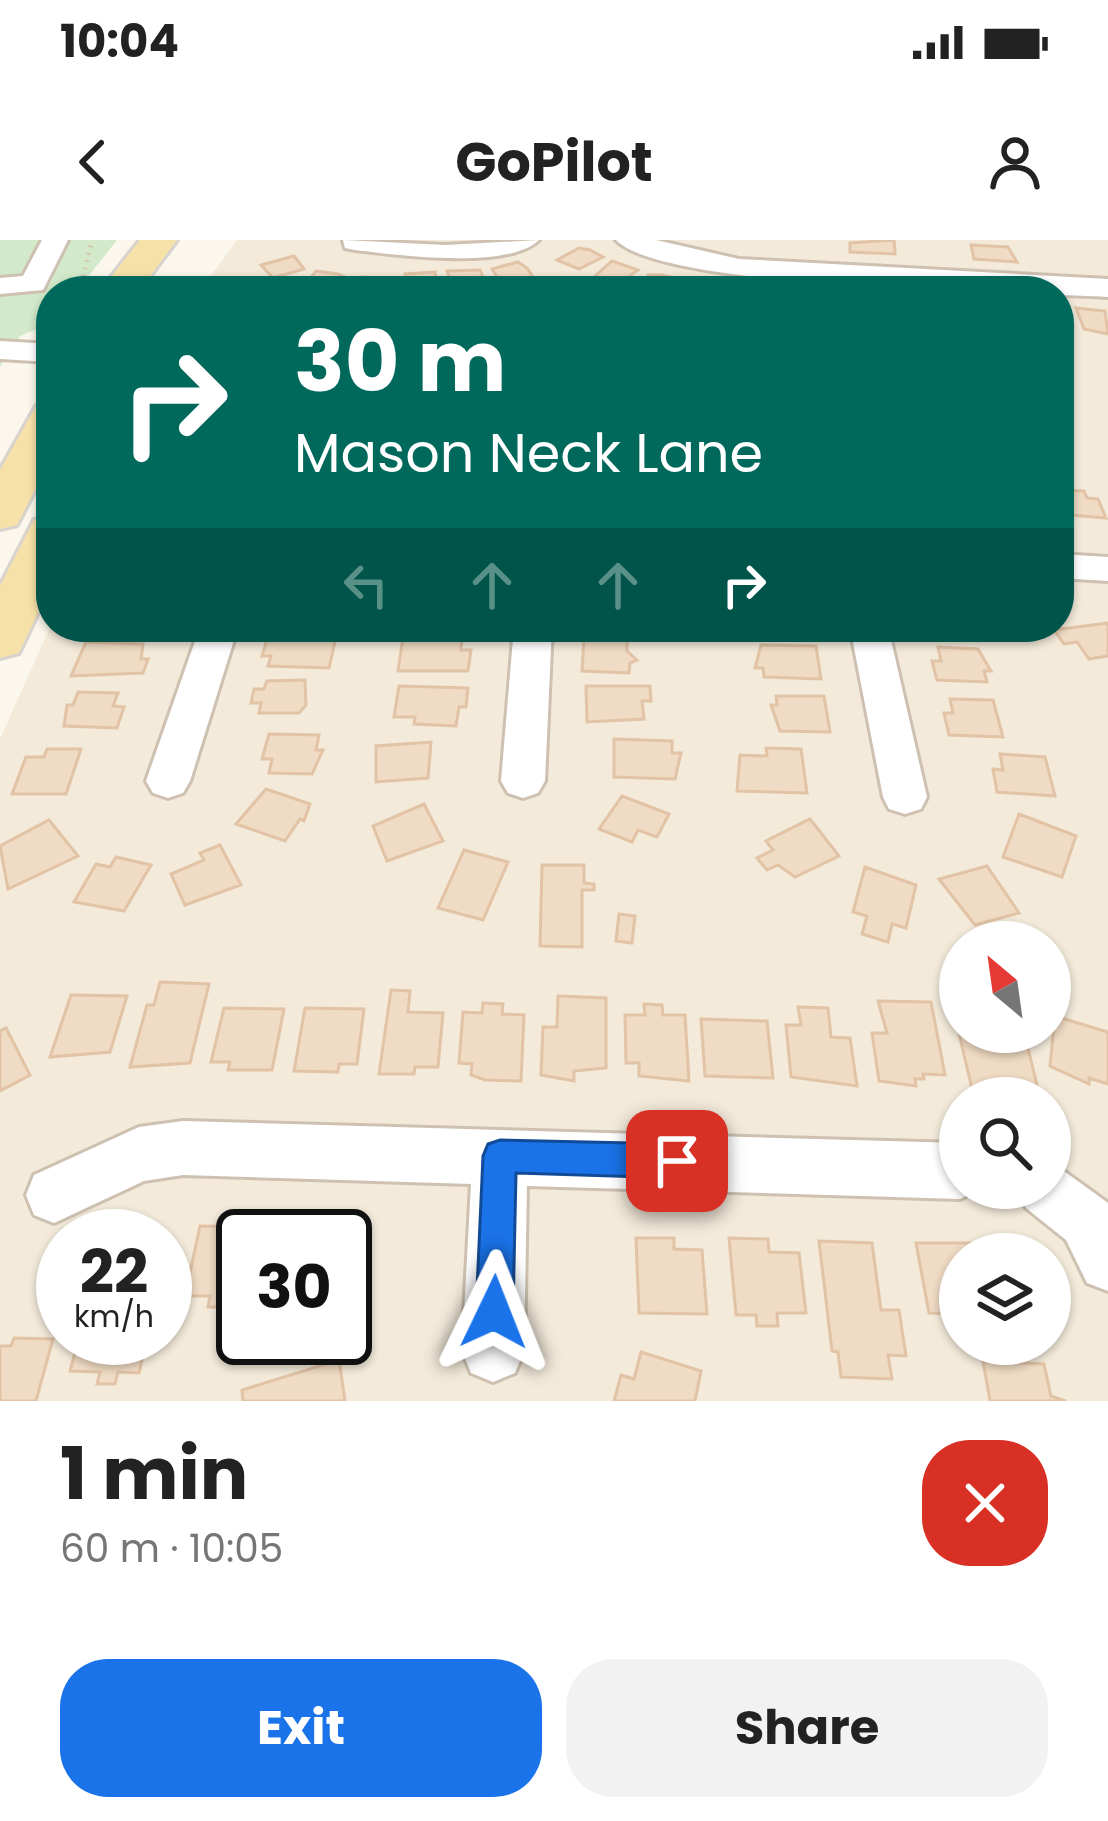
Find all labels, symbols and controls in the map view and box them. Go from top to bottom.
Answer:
text: 10:04 [60,10,179,73]
text: GoPilot [455,124,653,200]
icon: back [60,129,126,195]
icon: person [982,129,1048,195]
text: 30 m [294,303,506,420]
icon: right [96,324,252,480]
text: Mason Neck Lane [294,415,763,491]
icon: left [333,552,399,618]
icon: ahead [459,552,525,618]
icon: ahead [585,552,651,618]
icon: right [711,552,777,618]
north arrow [939,921,1071,1053]
map controls [939,921,1071,1365]
button: search [939,1077,1071,1209]
pin [626,1110,728,1212]
icon: arrive [644,1128,710,1194]
speed limit sign: 30 [216,1209,372,1365]
text: 22 [80,1230,148,1314]
button: layers [939,1233,1071,1365]
position arrow [431,1249,557,1375]
text: km/h [74,1295,154,1338]
text: 1 min [60,1423,248,1524]
button: close [922,1440,1048,1566]
text: 60 m · 10:05 [60,1521,283,1576]
button: Exit [60,1659,542,1797]
button: Share [566,1659,1048,1797]

